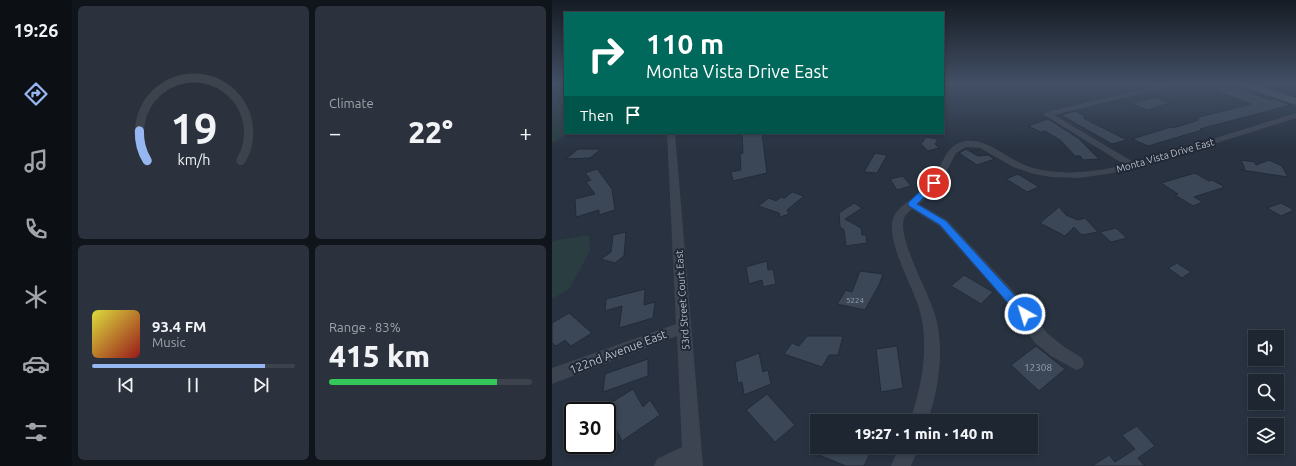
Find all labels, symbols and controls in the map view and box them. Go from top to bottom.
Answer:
text: 19:26 [13,20,59,40]
icon: right [580,28,632,80]
text: 110 m [646,28,724,59]
text: Monta Vista Drive East [646,61,828,81]
icon: directions [22,80,50,108]
text: Climate [329,96,374,110]
text: 19 [170,104,217,151]
icon: arrive [622,104,644,126]
text: Then [580,107,614,124]
text: 22° [408,115,453,149]
text: − [329,120,341,145]
text: + [520,120,532,145]
street label: Monta Vista Drive East [1115,136,1215,175]
icon: music [22,147,50,175]
text: km/h [177,151,210,167]
pin [917,166,951,200]
icon: arrive [923,172,945,194]
icon: phone [22,215,50,243]
street label: 53rd Street Court East [674,250,691,350]
icon: climate [22,283,50,311]
position arrow [1004,293,1046,335]
house number: 5224 [846,296,865,305]
text: 93.4 FM [152,318,206,335]
text: Range · 83% [329,320,401,334]
street label: 122nd Avenue East [567,327,668,376]
map controls [1248,330,1284,454]
button: sound [1248,330,1284,366]
text: Music [152,335,186,349]
text: 415 km [329,339,430,373]
icon: car [22,350,50,378]
house number: 12308 [1024,362,1052,373]
icon: previous [115,374,137,396]
icon: pause [182,374,204,396]
icon: next [250,374,272,396]
button: search [1248,374,1284,410]
speed limit sign: 30 [564,402,616,454]
icon: filters [22,418,50,446]
button: layers [1248,418,1284,454]
text: 19:27 · 1 min · 140 m [854,425,994,442]

